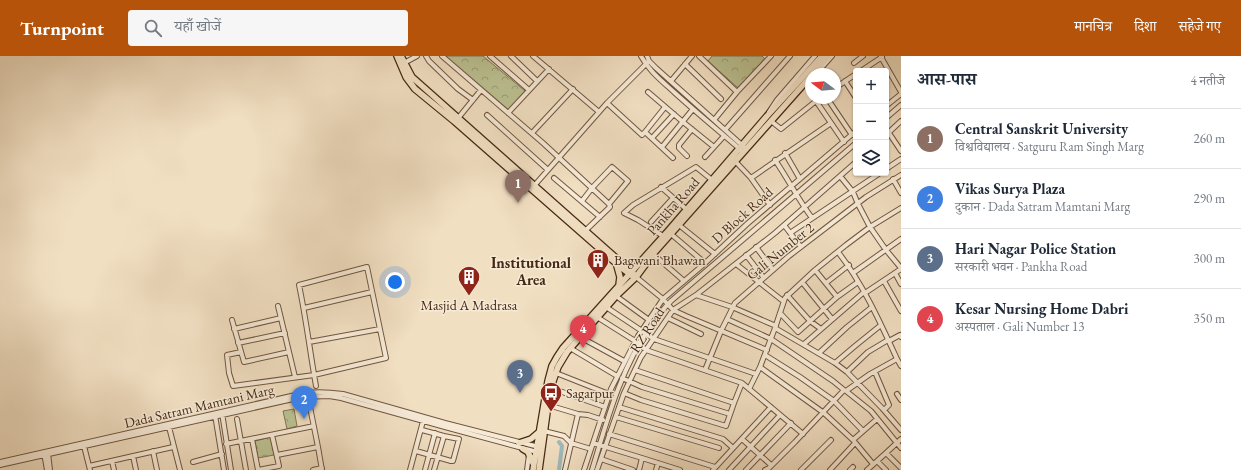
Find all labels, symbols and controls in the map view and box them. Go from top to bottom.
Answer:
search box [128,10,408,46]
text: Turnpoint [20,16,104,41]
text: यहाँ खोजें [174,16,221,35]
icon: search [142,17,164,39]
text: मानचित्र [1074,17,1112,35]
text: दिशा [1134,17,1156,35]
text: सहेजे गए [1178,17,1221,35]
north arrow [805,68,841,104]
map controls [853,68,889,176]
button: + [853,68,889,104]
text: आस-पास [917,68,976,90]
text: 4 नतीजे [1191,72,1225,89]
button: − [853,104,889,140]
text: Central Sanskrit University [955,119,1128,138]
text: 1 [927,130,933,147]
text: 260 m [1194,130,1225,147]
text: विश्वविद्यालय · Satguru Ram Singh Marg [955,138,1144,155]
button: layers [853,140,889,176]
pin: 1 [505,170,531,203]
street label: Pankha Road [643,172,704,239]
text: Vikas Surya Plaza [955,179,1065,198]
street label: D Block Road [708,182,777,247]
text: 2 [927,190,933,207]
text: 290 m [1194,190,1225,207]
text: दुकान · Dada Satram Mamtani Marg [955,198,1130,215]
street label: Gali Number 2 [743,218,818,284]
text: Hari Nagar Police Station [955,239,1116,258]
building icon: Bagwani Bhawan [585,247,611,280]
text: 3 [927,250,933,267]
text: 300 m [1194,250,1225,267]
place label: Bagwani Bhawan [614,251,706,269]
district label: Institutional Area [491,253,572,289]
text: सरकारी भवन · Pankha Road [955,258,1087,275]
building icon: Masjid A Madrasa [456,264,482,297]
your location [385,272,405,292]
place label: Masjid A Madrasa [421,296,518,314]
text: Kesar Nursing Home Dabri [955,299,1128,318]
street label: RZ Road [626,303,669,356]
text: 4 [927,310,933,327]
text: 350 m [1194,310,1225,327]
pin: 4 [570,315,596,348]
text: अस्पताल · Gali Number 13 [955,318,1084,335]
pin: 3 [507,360,533,393]
street label: Dada Satram Mamtani Marg [122,380,277,432]
bus stop icon: Sagarpur [538,380,564,413]
place label: Sagarpur [566,384,614,402]
pin: 2 [291,386,317,419]

